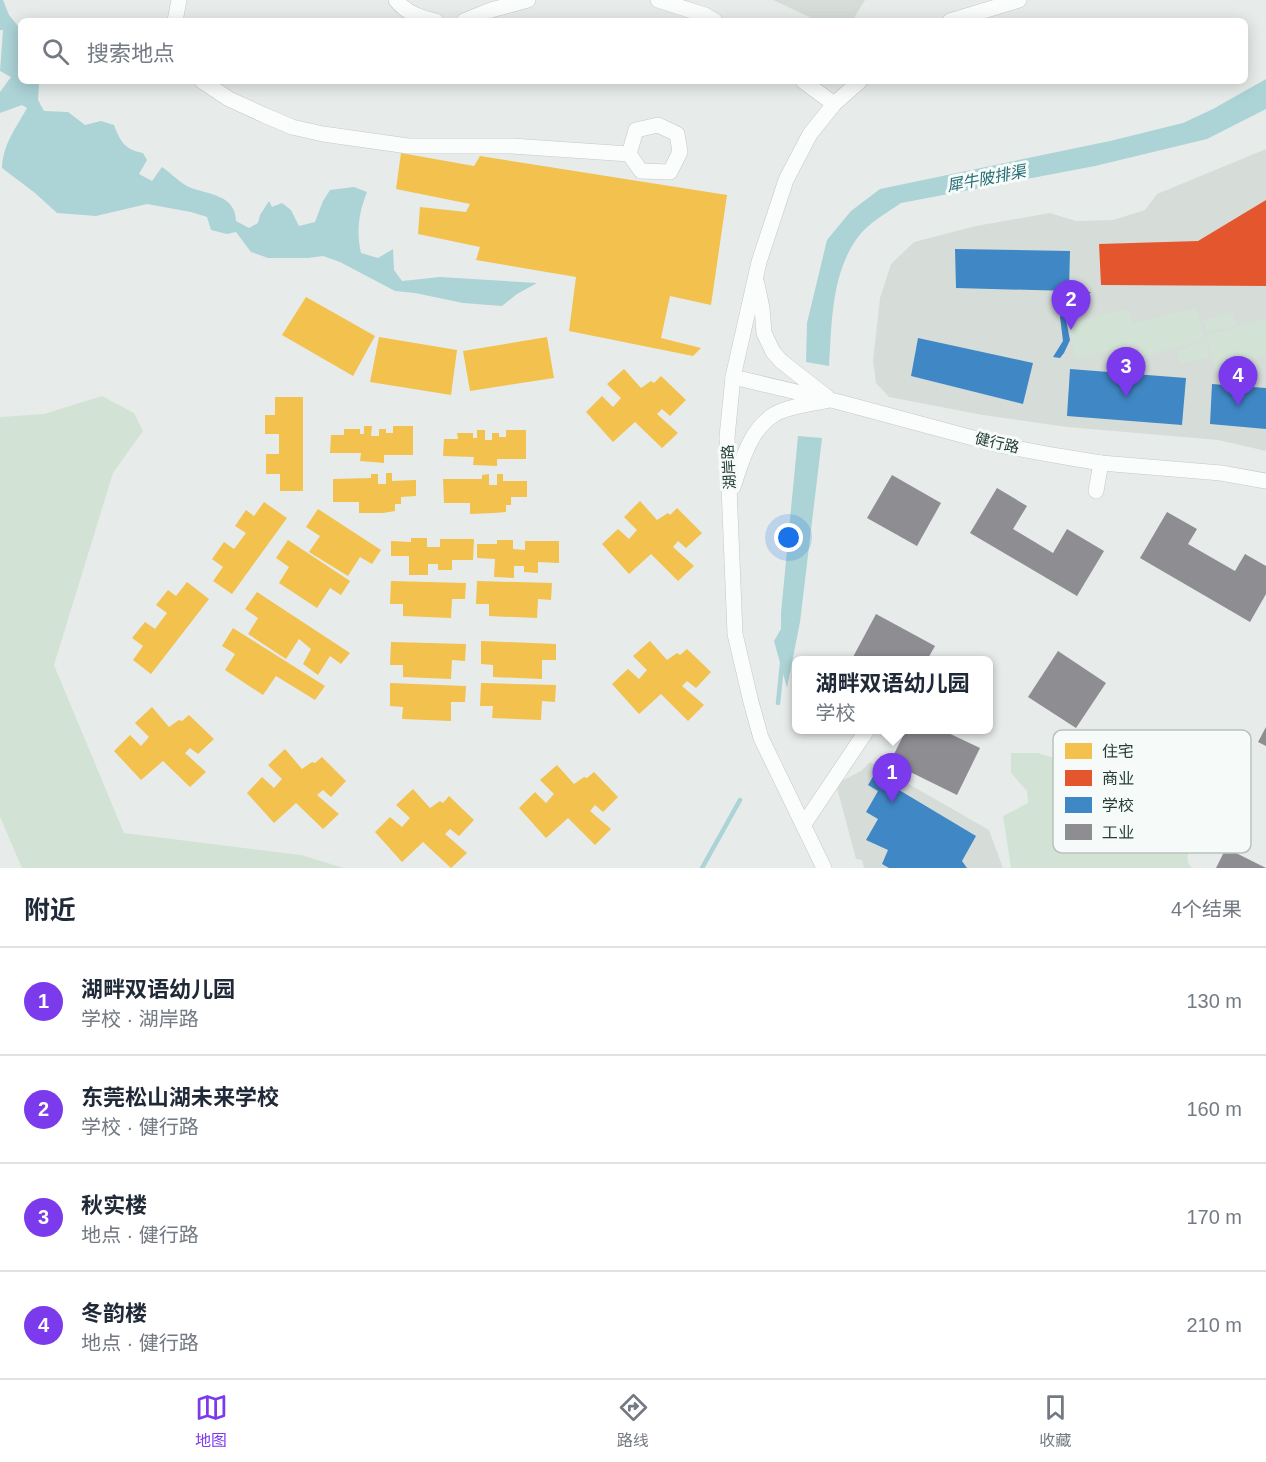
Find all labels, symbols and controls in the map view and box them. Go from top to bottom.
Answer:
search box [18,18,1248,84]
icon: search [39,35,72,68]
text: 搜索地点 [87,41,175,66]
water label: 犀牛陂排渠 [945,162,1029,194]
pin: 2 [1052,280,1090,330]
pin: 3 [1106,348,1146,397]
pin: 4 [1218,356,1258,406]
street label: 健行路 [973,429,1021,456]
street label: 湖岸路 [719,444,738,490]
your location [774,523,803,552]
popup [792,656,993,734]
text: 湖畔双语幼儿园 [815,671,970,696]
text: 学校 [815,702,855,724]
legend [1053,730,1251,853]
text: 住宅 [1102,743,1134,760]
pin: 1 [872,754,912,803]
text: 商业 [1102,770,1134,787]
text: 学校 [1102,797,1134,814]
text: 工业 [1102,824,1134,841]
text: 附近 [24,895,76,925]
text: 4个结果 [1171,898,1242,920]
text: 湖畔双语幼儿园 [81,977,235,1002]
text: 1 [38,990,49,1012]
text: 130 m [1186,990,1242,1012]
text: 学校 · 湖岸路 [81,1008,199,1030]
text: 东莞松山湖未来学校 [81,1085,279,1110]
text: 2 [38,1098,49,1120]
text: 160 m [1186,1098,1242,1120]
text: 学校 · 健行路 [81,1116,199,1138]
text: 秋实楼 [81,1193,147,1218]
text: 3 [38,1206,49,1228]
text: 170 m [1186,1206,1242,1228]
text: 地点 · 健行路 [81,1224,199,1246]
text: 冬韵楼 [81,1301,147,1326]
text: 4 [38,1314,49,1336]
text: 210 m [1186,1314,1242,1336]
text: 地点 · 健行路 [81,1332,199,1354]
tab: 地图 [195,1391,228,1451]
tab: 路线 [617,1391,650,1451]
tab: 收藏 [1039,1391,1072,1451]

